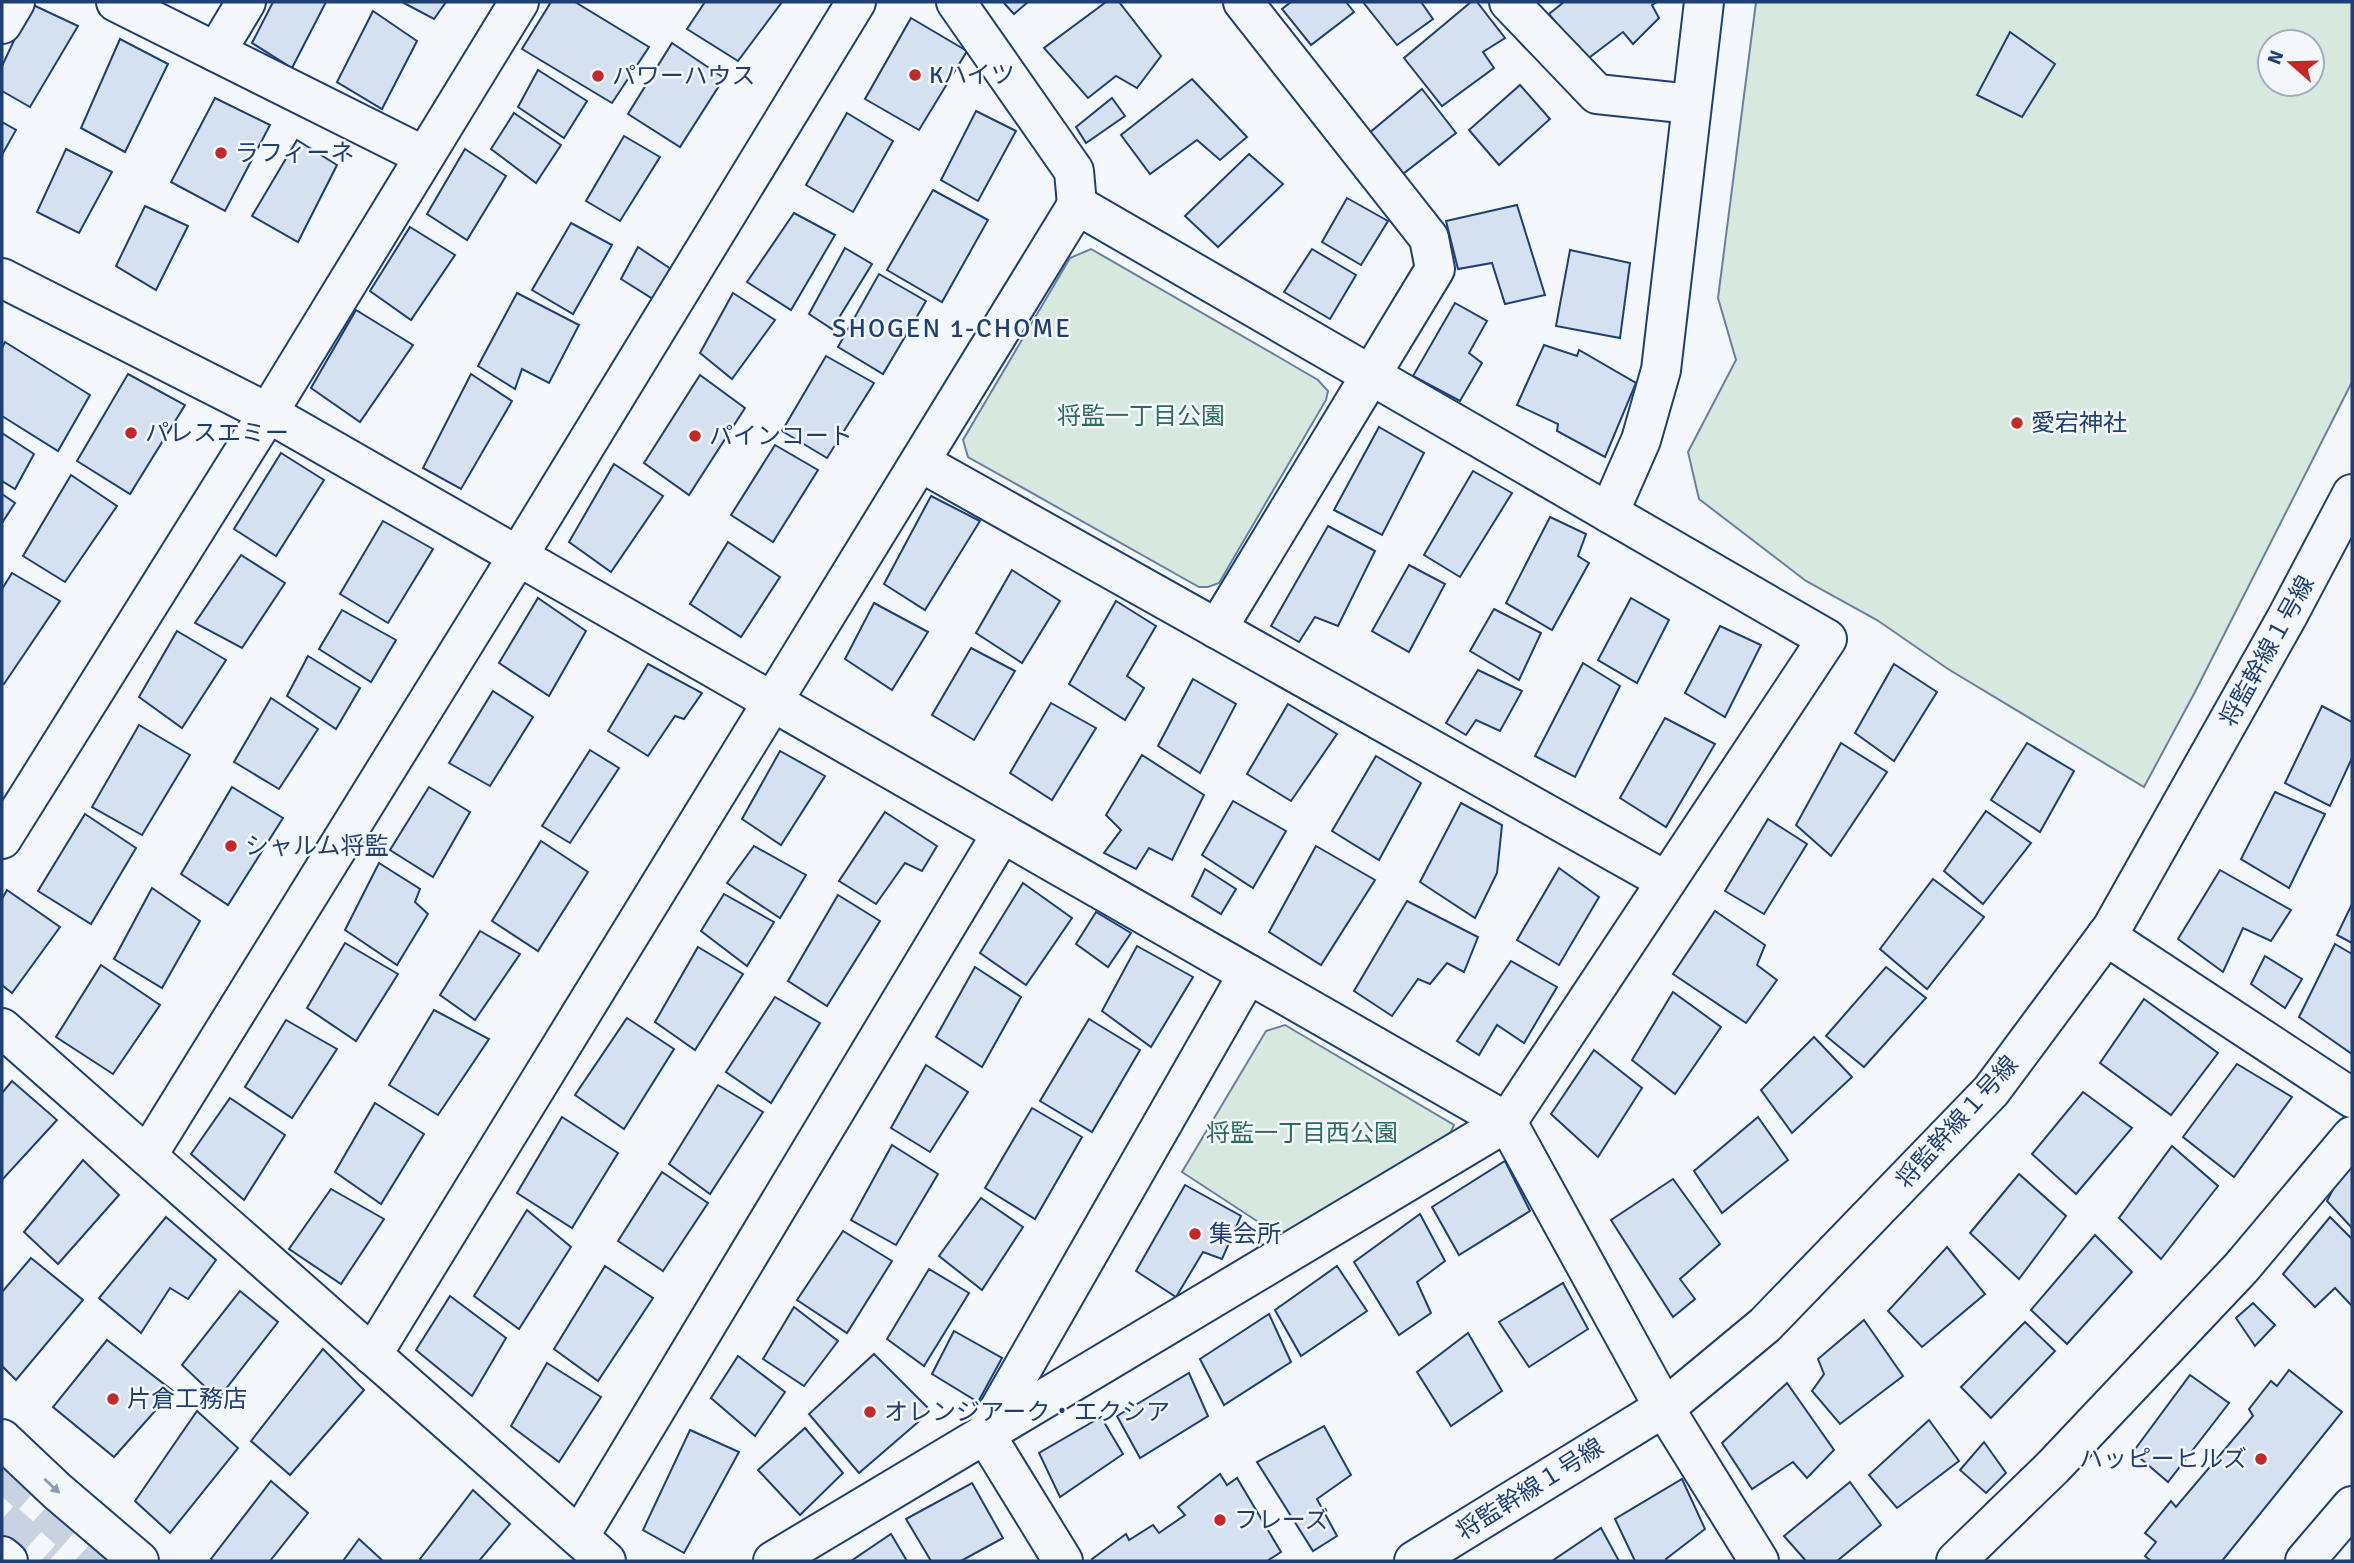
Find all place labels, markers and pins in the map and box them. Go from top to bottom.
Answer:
place label: Kハイツ [929,60,1015,90]
place label: パワーハウス [612,61,756,91]
marker: Kハイツ [907,67,923,83]
marker: パワーハウス [590,68,606,84]
place label: ラフィーネ [235,138,355,168]
marker: ラフィーネ [213,145,229,161]
place label: 愛宕神社 [2031,408,2127,438]
marker: 愛宕神社 [2009,415,2025,431]
place label: パレスエミー [145,418,289,448]
place label: パインコート [709,421,853,451]
marker: パレスエミー [123,425,139,441]
marker: パインコート [687,428,703,444]
place label: シャルム将監 [245,831,389,861]
marker: シャルム将監 [223,838,239,854]
place label: 集会所 [1209,1219,1281,1249]
marker: 集会所 [1187,1226,1203,1242]
place label: 片倉工務店 [127,1384,247,1414]
marker: 片倉工務店 [105,1391,121,1407]
place label: オレンジアーク・エクシア [884,1397,1170,1427]
marker: オレンジアーク・エクシア [862,1404,878,1420]
place label: ハッピーヒルズ [2079,1444,2247,1474]
marker: ハッピーヒルズ [2253,1451,2269,1467]
place label: フレーズ [1234,1505,1329,1535]
marker: フレーズ [1212,1512,1228,1528]

